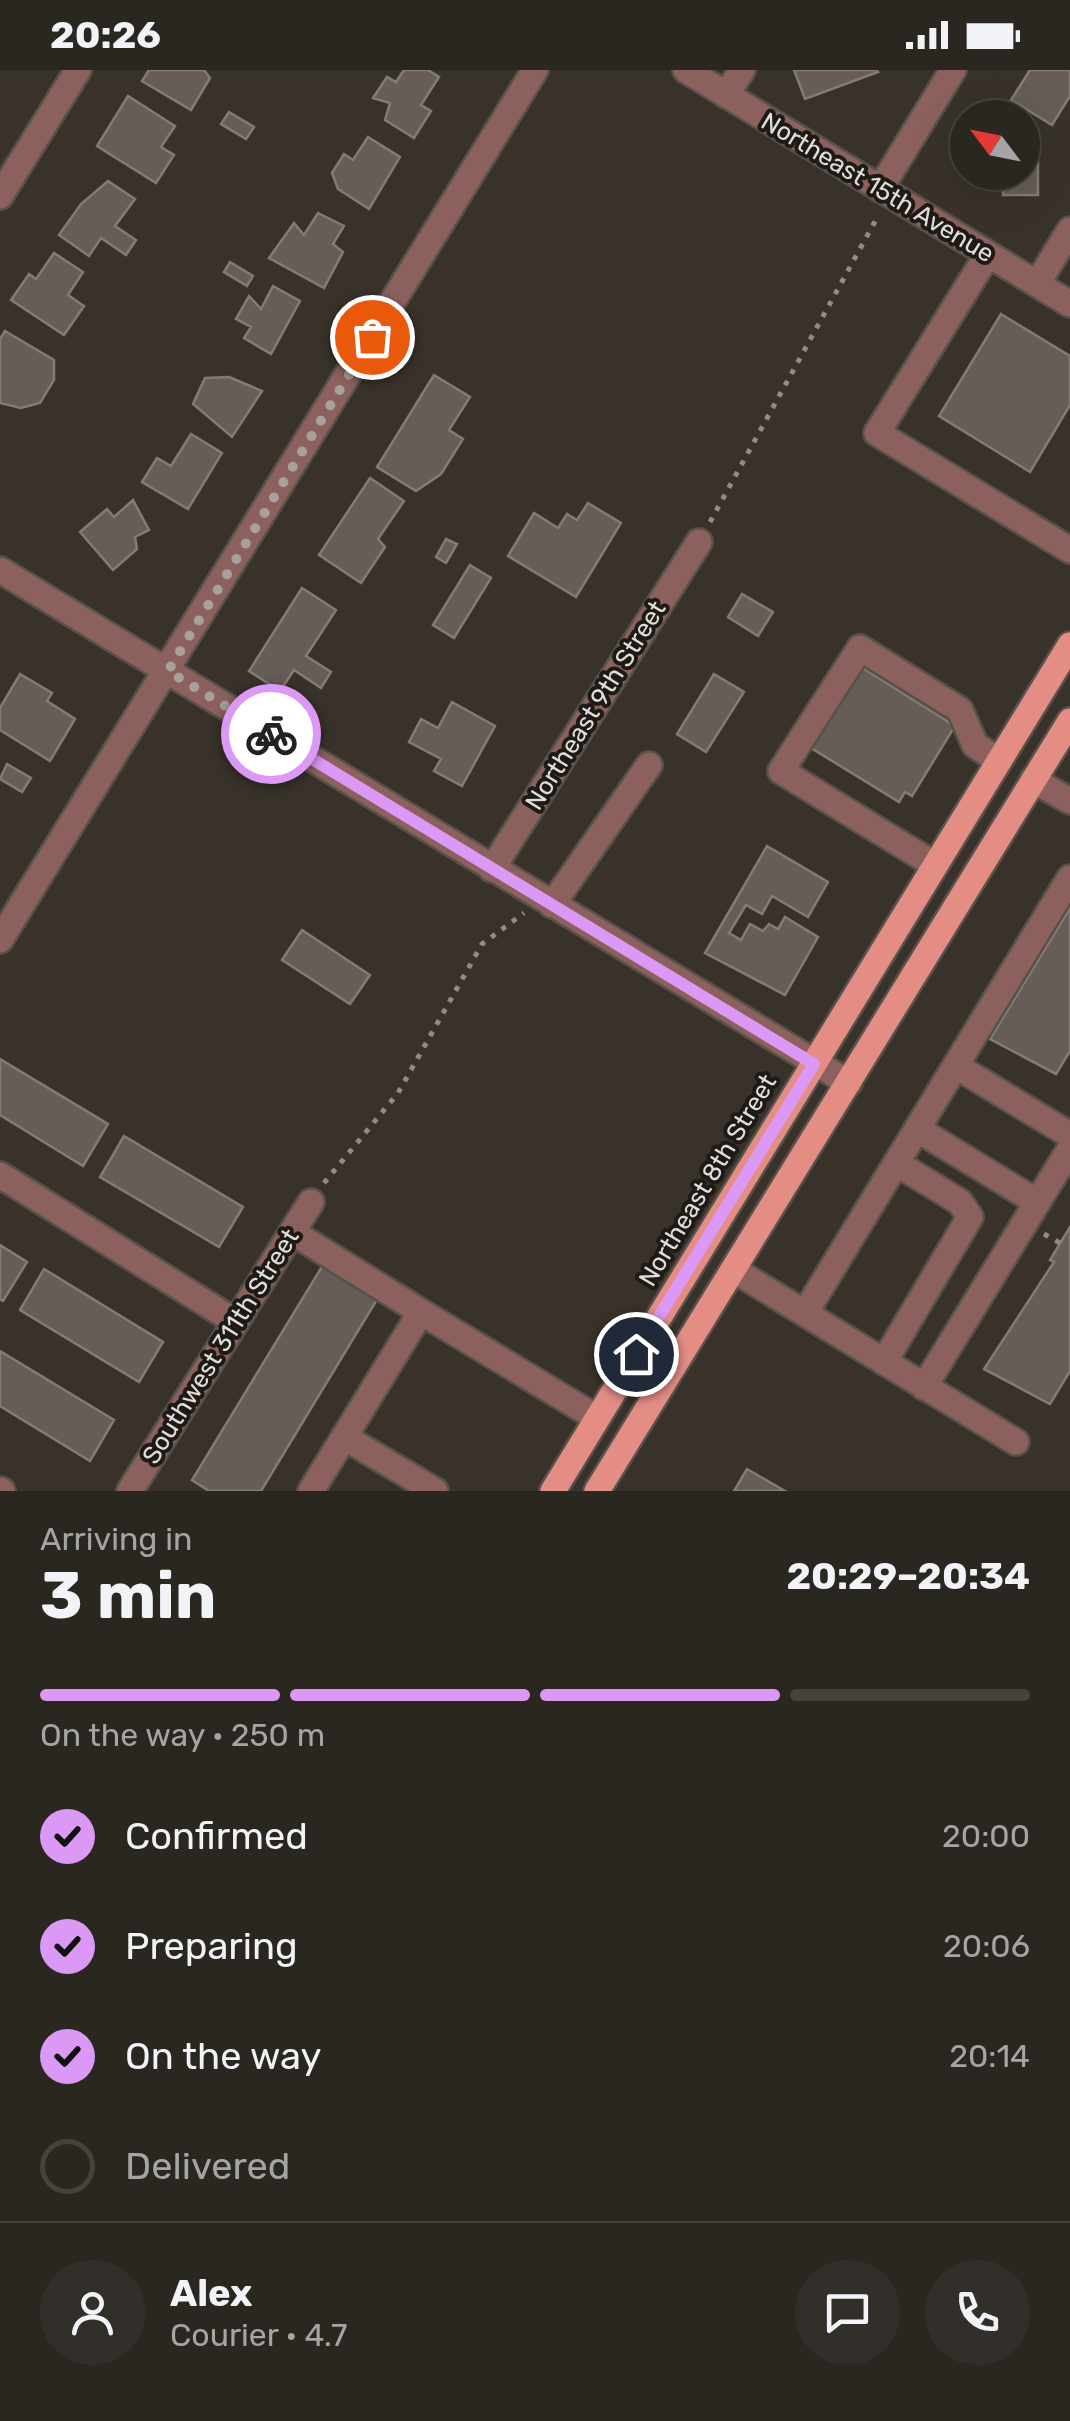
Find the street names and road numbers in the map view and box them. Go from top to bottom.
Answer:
street label: Northeast 15th Avenue [756,106,999,268]
street label: Northeast 9th Street [519,595,672,815]
street label: Northeast 8th Street [633,1069,782,1291]
street label: Southwest 311th Street [136,1223,305,1469]

